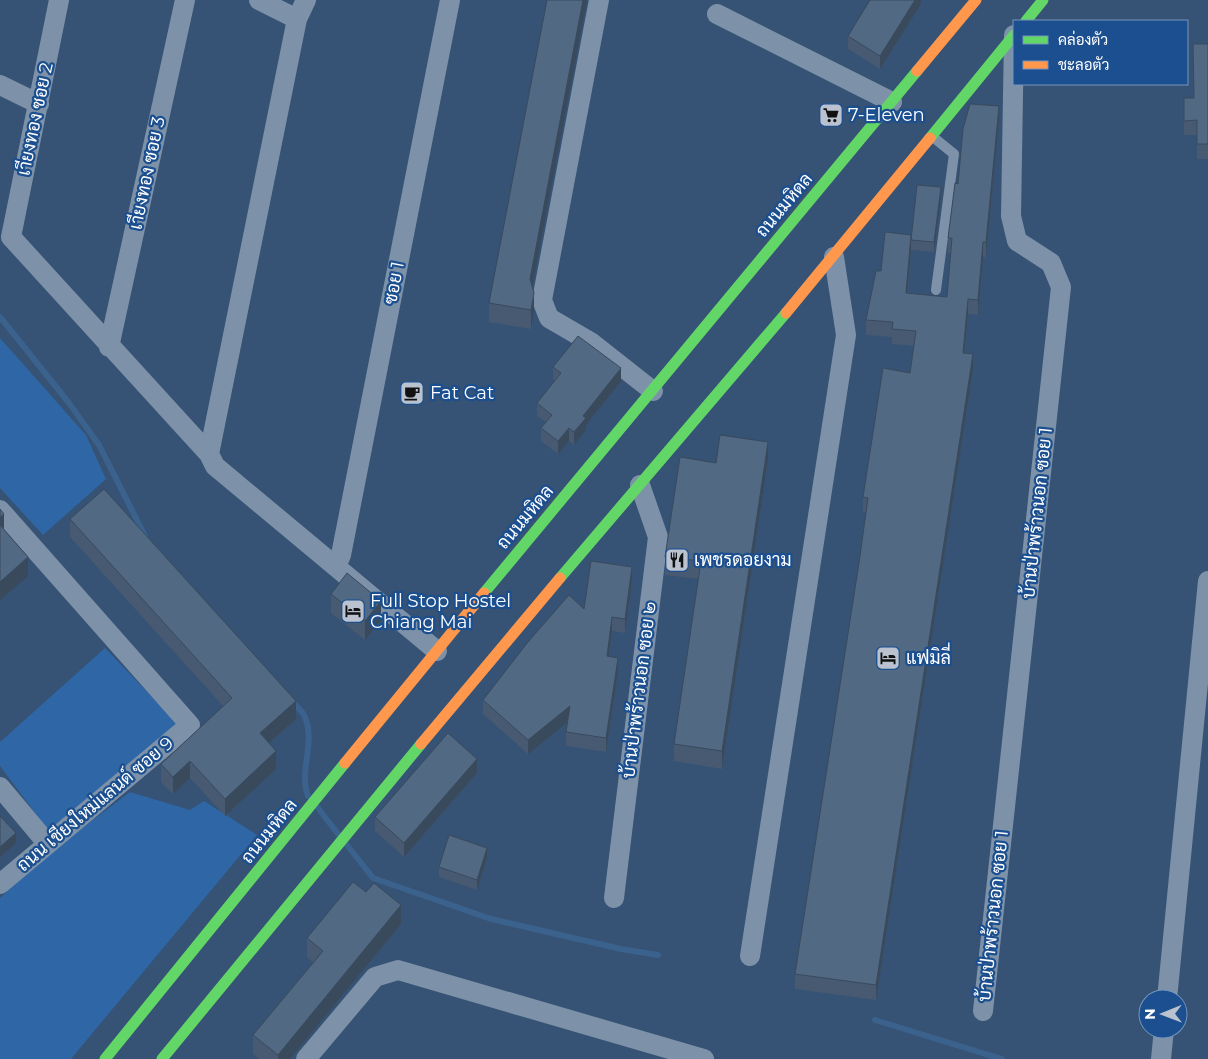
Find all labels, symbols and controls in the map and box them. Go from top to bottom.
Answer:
legend [1013,20,1188,85]
text: คล่องตัว [1058,30,1108,49]
text: ชะลอตัว [1058,55,1109,74]
street label: เาียงทอง ซอย 2 [10,60,58,178]
supermarket icon: 7-Eleven [818,102,844,128]
place label: 7-Eleven [848,104,925,126]
street label: เาียงทอง ซอย 3 [122,114,170,231]
street label: ถนนมหิดล [751,168,817,242]
street label: ซอย 1 [379,260,409,306]
cafe icon: Fat Cat [399,380,425,406]
place label: Fat Cat [430,382,494,404]
street label: บ้านป่าพร้าวนอก ซอย 1 [1016,426,1057,600]
street label: ถนนมหิดล [492,480,558,554]
restaurant icon: เพชรดอยงาม [664,547,690,573]
place label: เพชรดอยงาม [694,549,792,571]
place label: Full Stop Hostel Chiang Mai [370,590,511,633]
hotel icon: Full Stop Hostel Chiang Mai [340,598,366,624]
street label: บ้านป่าพร้าวนอก ซอย ๒ [616,600,661,780]
place label: แฟมิลี่ [906,642,951,669]
hotel icon: แฟมิลี่ [875,645,901,671]
street label: ถนน เชียงใหม่แลนด์ ซอย 9 [11,730,178,876]
street label: ถนนมหิดล [236,794,302,868]
street label: บ้านป่าพร้าวนอก ซอย 1 [972,829,1013,1003]
north arrow [1138,989,1188,1039]
text: N [1141,1008,1159,1020]

